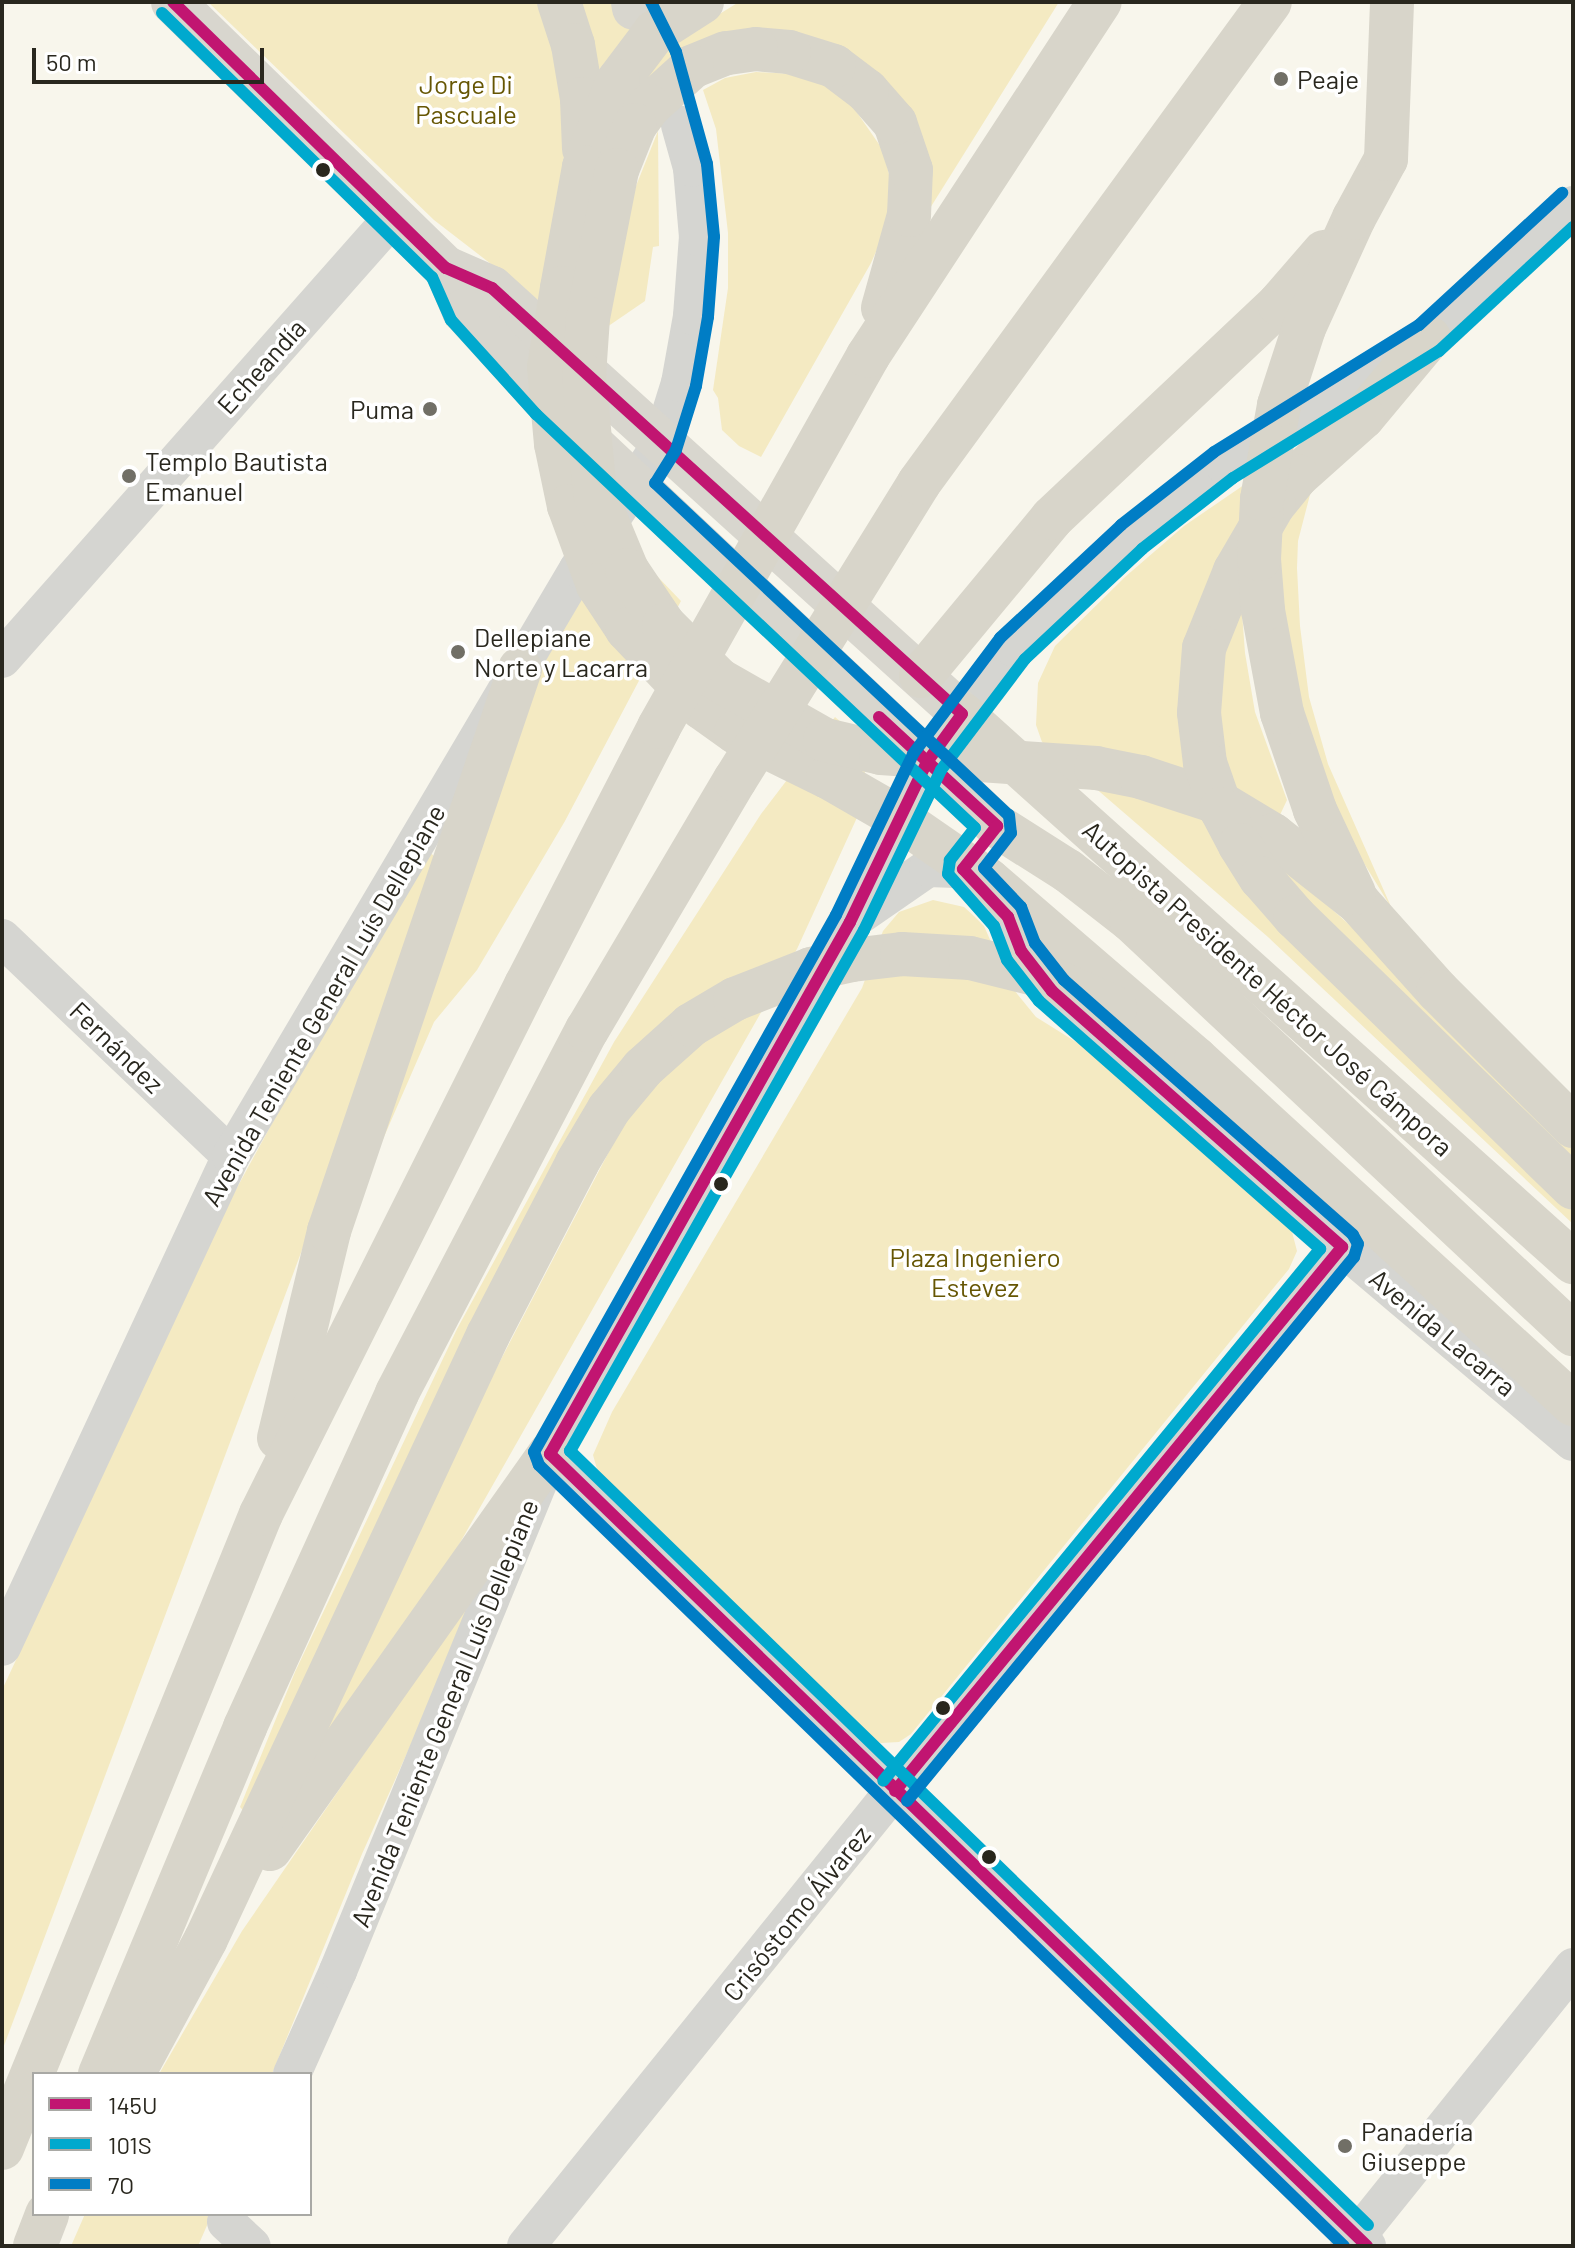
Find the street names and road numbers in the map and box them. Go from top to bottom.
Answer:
street label: Echeandía [210,312,312,420]
street label: Avenida Teniente General Luís Dellepiane [195,799,451,1211]
street label: Autopista Presidente Héctor José Cámpora [1077,814,1459,1162]
street label: Fernández [64,995,170,1099]
street label: Avenida Lacarra [1364,1262,1522,1402]
street label: Avenida Teniente General Luís Dellepiane [344,1495,544,1931]
street label: Crisóstomo Álvarez [716,1819,876,2007]

